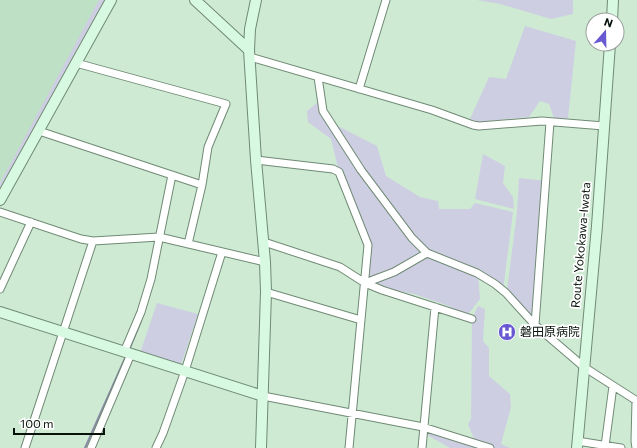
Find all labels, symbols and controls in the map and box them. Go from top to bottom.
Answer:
north arrow [585,12,625,52]
text: N [602,15,615,30]
street label: Route Yokokawa-Iwata [568,182,592,308]
hospital icon: 磐田原病院 [497,322,517,342]
place label: 磐田原病院 [520,324,580,338]
scale bar [14,410,104,436]
text: 100 m [20,416,54,430]

